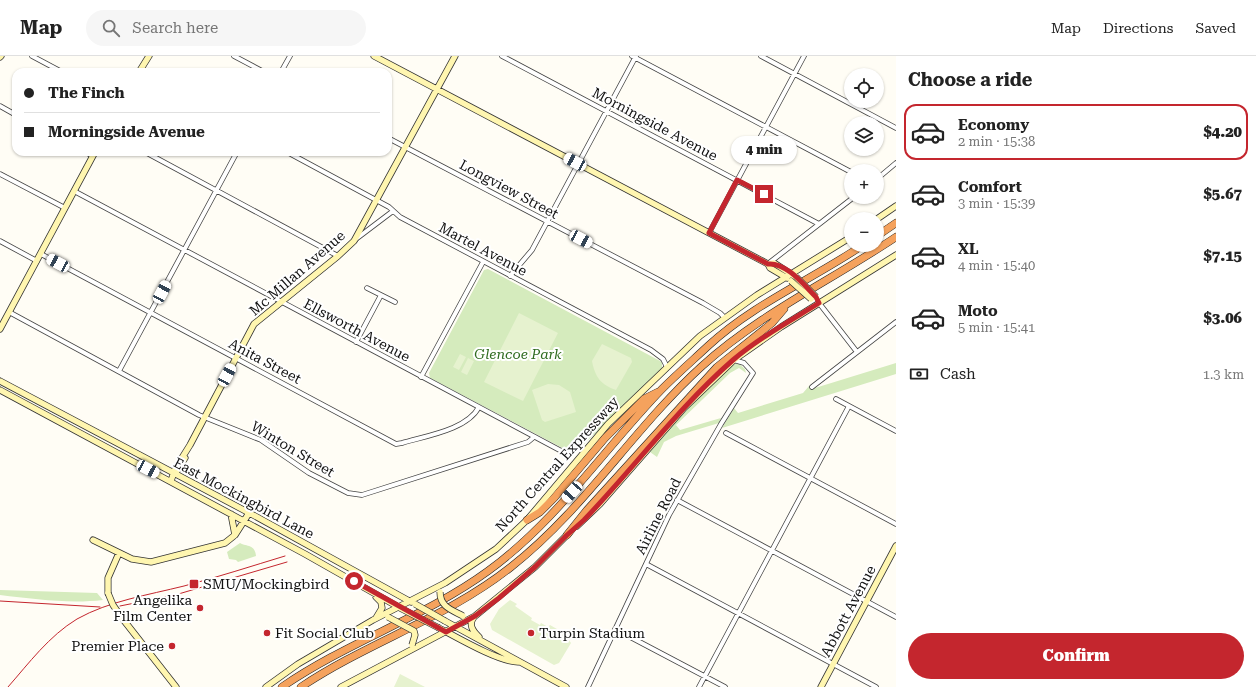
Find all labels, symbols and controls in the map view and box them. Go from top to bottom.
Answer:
search box [86,10,366,46]
text: Map [20,16,62,39]
icon: search [100,17,122,39]
text: Search here [132,19,218,37]
text: Map [1051,20,1081,36]
text: Directions [1103,20,1173,36]
text: Saved [1195,20,1236,36]
map controls [844,68,884,252]
button: locate [844,68,884,108]
text: Choose a ride [908,69,1032,90]
text: The Finch [48,84,125,102]
street label: Morningside Avenue [590,84,721,164]
icon: car [910,114,946,150]
button: layers [844,116,884,156]
text: Economy [958,116,1029,134]
text: Morningside Avenue [48,123,205,141]
text: $4.20 [1203,123,1242,141]
text: 2 min · 15:38 [958,134,1035,149]
callout: 4 min [731,136,797,164]
text: 4 min [746,142,782,157]
car [562,151,588,173]
street label: Longview Street [457,156,561,222]
button: + [844,164,884,204]
icon: car [910,176,946,212]
text: Comfort [958,178,1022,196]
route end [755,185,773,203]
text: $5.67 [1203,185,1242,203]
text: 3 min · 15:39 [958,196,1035,211]
button: − [844,212,884,252]
street label: Martel Avenue [436,219,530,279]
street label: Mc Millan Avenue [246,227,348,319]
car [568,228,594,250]
icon: car [910,238,946,274]
text: XL [958,240,979,258]
text: $7.15 [1203,247,1242,265]
car [45,252,71,274]
text: 4 min · 15:40 [958,258,1035,273]
car [151,279,173,305]
street label: Ellsworth Avenue [301,295,413,365]
icon: car [910,300,946,336]
text: Moto [958,302,998,320]
text: $3.06 [1203,309,1242,327]
text: 5 min · 15:41 [958,320,1035,335]
street label: Anita Street [226,335,304,387]
park label: Glencoe Park [474,346,562,362]
car [216,362,238,388]
icon: cash [908,363,930,385]
text: Cash [940,365,976,383]
text: 1.3 km [1203,367,1244,382]
street label: North Central Expressway [492,393,622,535]
street label: Winton Street [249,418,337,480]
street label: East Mockingbird Lane [171,454,317,542]
car [135,458,161,480]
street label: Airline Road [632,475,684,557]
car [560,479,584,505]
street label: Abbott Avenue [817,562,879,659]
route start [345,572,363,590]
place label: SMU/Mockingbird [203,576,329,592]
marker: SMU/Mockingbird [188,578,200,590]
place label: Angelika Film Center [113,592,192,624]
marker: Angelika Film Center [195,603,205,613]
place label: Fit Social Club [275,625,374,641]
place label: Turpin Stadium [539,625,645,641]
marker: Fit Social Club [262,628,272,638]
marker: Turpin Stadium [526,628,536,638]
button: Confirm [908,633,1244,679]
place label: Premier Place [71,638,164,654]
marker: Premier Place [167,641,177,651]

